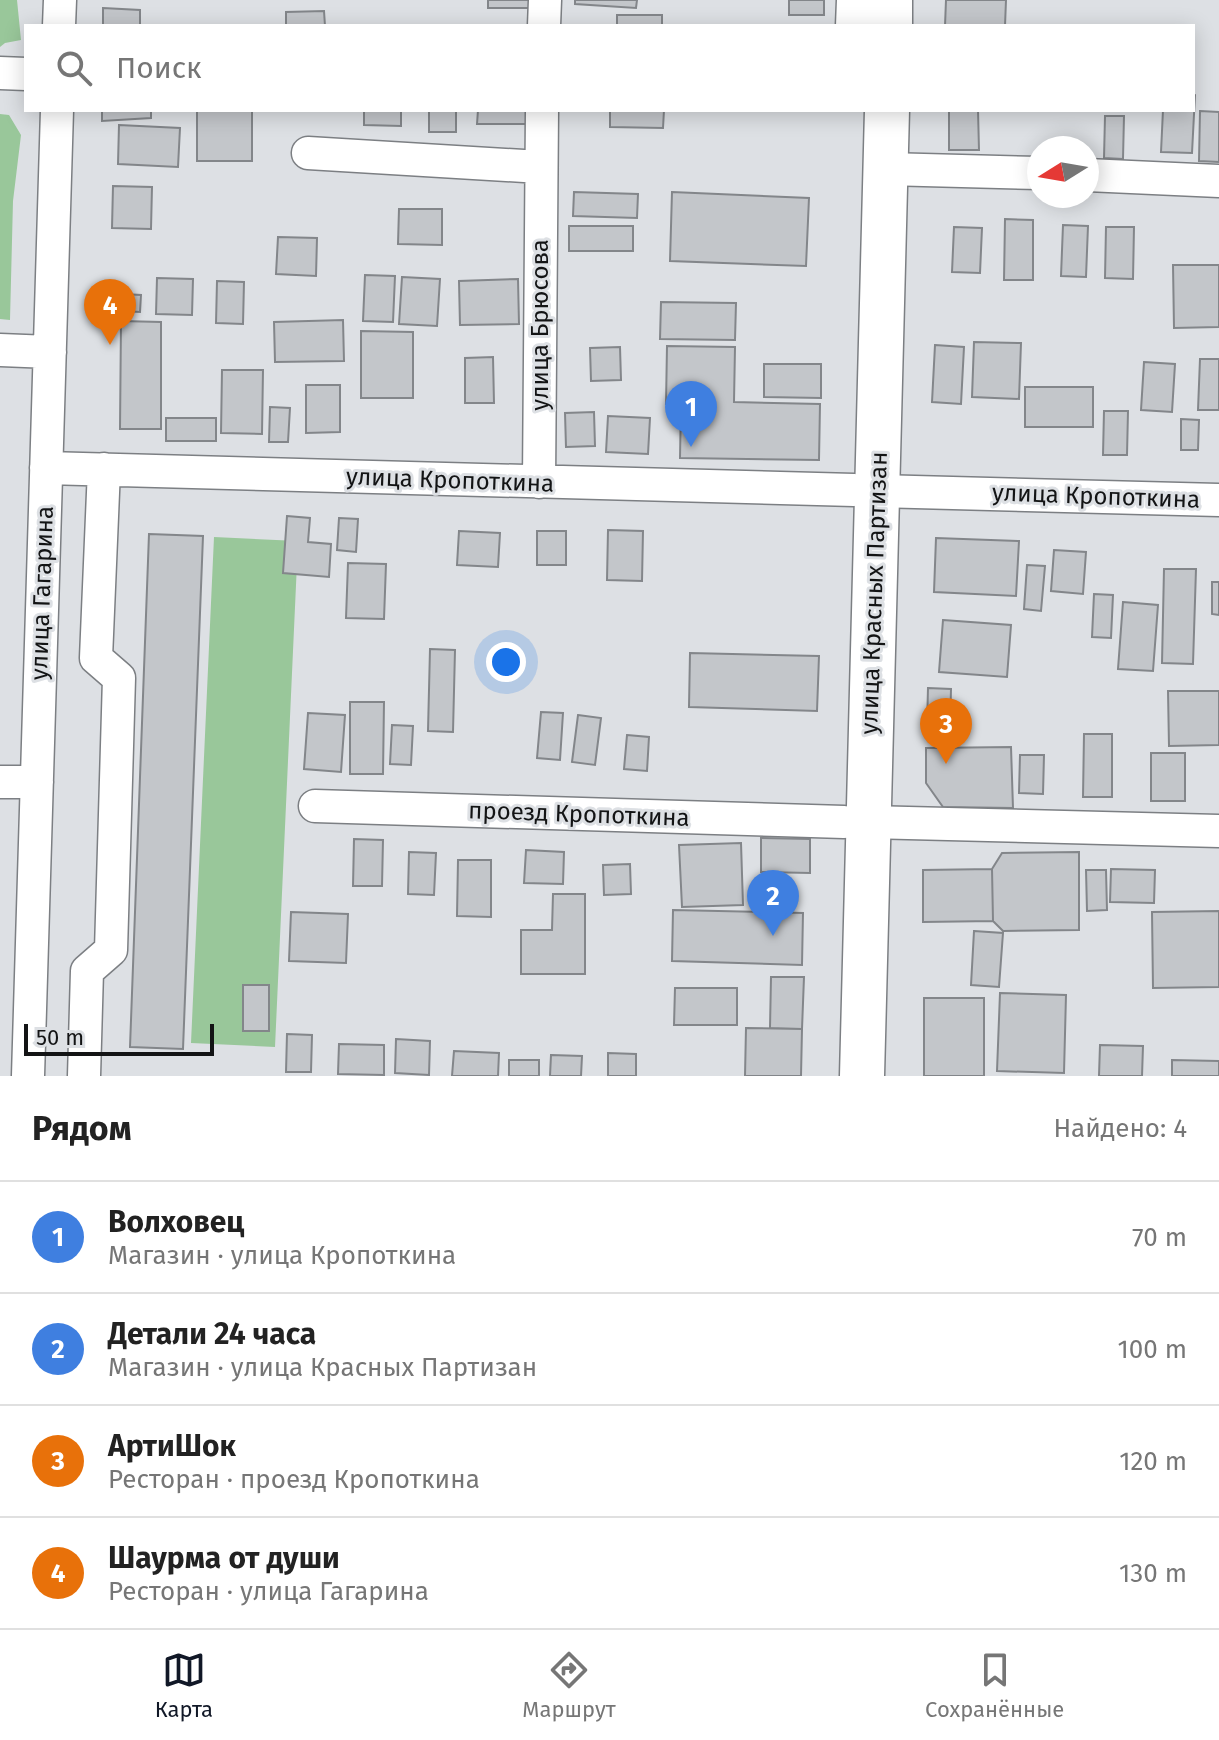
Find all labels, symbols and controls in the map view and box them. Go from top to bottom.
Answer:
search box [24,24,1195,112]
icon: search [52,46,96,90]
text: Поиск [116,50,202,86]
north arrow [1027,136,1099,208]
street label: улица Брюсова [526,239,554,411]
pin: 4 [84,279,136,345]
pin: 1 [665,381,717,447]
street label: улица Красных Партизан [855,451,893,735]
street label: улица Кропоткина [345,462,555,498]
street label: улица Кропоткина [991,478,1201,514]
street label: улица Гагарина [25,505,59,681]
your location [486,642,526,682]
pin: 3 [920,698,972,764]
street label: проезд Кропоткина [468,796,690,832]
pin: 2 [747,870,799,936]
scale bar [24,1020,214,1056]
text: 50 m [36,1024,84,1051]
text: Рядом [32,1108,131,1149]
text: Найдено: 4 [1053,1113,1187,1144]
text: Волховец [108,1204,244,1240]
text: 1 [52,1222,64,1253]
text: 70 m [1132,1222,1187,1253]
text: Магазин · улица Кропоткина [108,1240,456,1271]
text: Детали 24 часа [108,1316,316,1352]
text: 2 [51,1334,65,1365]
text: 100 m [1118,1334,1187,1365]
text: Магазин · улица Красных Партизан [108,1352,537,1383]
text: АртиШок [108,1428,236,1464]
text: 3 [51,1446,65,1477]
text: 120 m [1119,1446,1187,1477]
text: Ресторан · проезд Кропоткина [108,1464,480,1495]
text: Шаурма от души [108,1540,340,1576]
text: 4 [51,1558,65,1589]
text: 130 m [1119,1558,1187,1589]
text: Ресторан · улица Гагарина [108,1576,429,1607]
tab: Карта [155,1648,213,1723]
tab: Маршрут [522,1648,616,1723]
tab: Сохранённые [925,1648,1064,1723]

